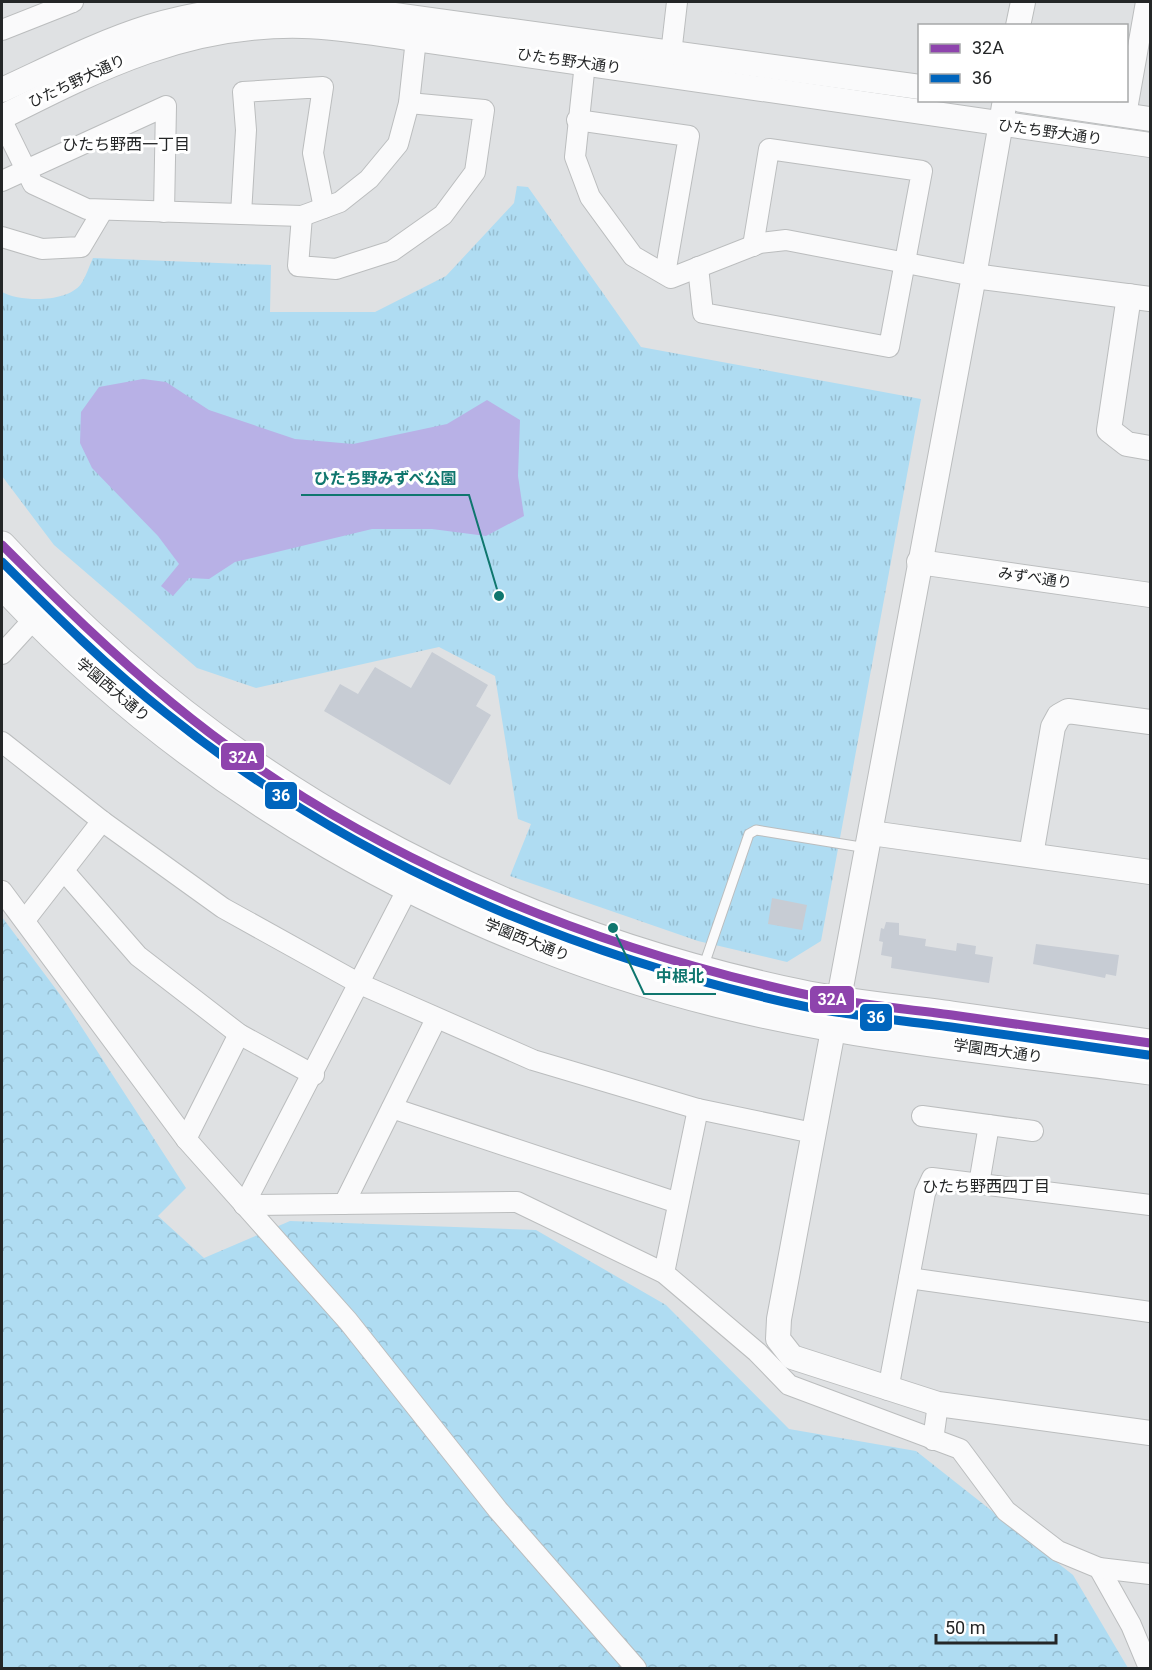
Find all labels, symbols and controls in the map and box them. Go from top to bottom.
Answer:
legend [918,24,1128,102]
text: 32A [972,37,1004,58]
street label: ひたち野大通り [516,45,622,77]
street label: ひたち野大通り [26,51,128,111]
text: 36 [972,67,992,88]
street label: ひたち野大通り [997,116,1103,148]
district label: ひたち野西一丁目 [62,135,190,154]
callout: ひたち野みずべ公園 [301,461,469,495]
text: ひたち野みずべ公園 [313,469,457,488]
street label: みずべ通り [997,564,1073,592]
street label: 学園西大通り [73,654,153,726]
line badge: 32A [220,742,265,771]
text: 32A [228,748,258,767]
line badge: 36 [264,781,298,810]
text: 36 [272,786,290,805]
street label: 学園西大通り [482,915,572,965]
callout: 中根北 [644,960,716,994]
text: 中根北 [656,967,704,986]
line badge: 32A [809,985,855,1014]
text: 32A [817,990,847,1009]
line badge: 36 [859,1003,893,1032]
text: 36 [867,1008,885,1027]
street label: 学園西大通り [952,1036,1044,1066]
district label: ひたち野西四丁目 [922,1177,1050,1196]
scale bar [936,1607,1056,1645]
text: 50 m [945,1617,985,1638]

